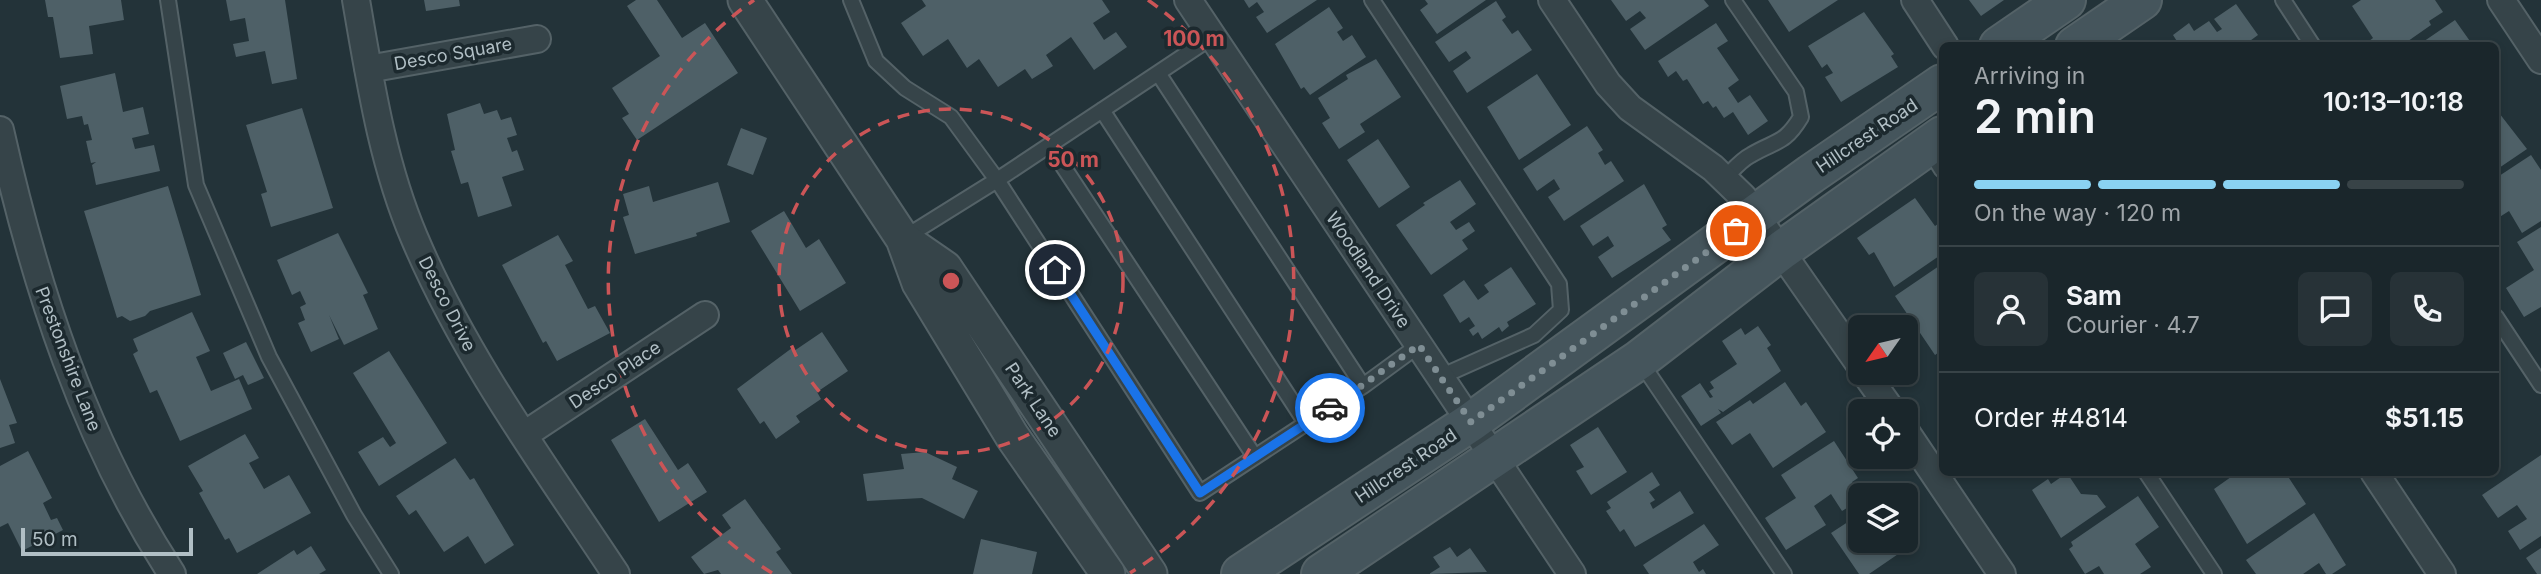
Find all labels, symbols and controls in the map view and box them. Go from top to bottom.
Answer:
text: 100 m [1163,26,1225,51]
street label: Desco Square [392,33,514,74]
text: Arriving in [1974,62,2085,90]
text: 10:13–10:18 [2323,86,2464,117]
text: 2 min [1974,88,2096,144]
street label: Hillcrest Road [1812,94,1921,177]
text: 50 m [1047,147,1099,172]
text: On the way · 120 m [1974,199,2181,227]
pin [1706,201,1766,261]
street label: Woodland Drive [1322,208,1415,332]
icon: bag [1717,212,1755,250]
pin [1025,240,1085,300]
icon: home [1036,251,1074,289]
street label: Desco Drive [415,253,480,355]
centre of rings [939,269,963,293]
button: person [1974,272,2048,346]
button: chat [2298,272,2372,346]
button: phone [2390,272,2464,346]
text: Sam [2066,280,2122,311]
street label: Prestonshire Lane [31,284,106,434]
text: Courier · 4.7 [2066,311,2200,339]
north arrow [1848,315,1918,385]
map controls [1848,315,1918,553]
street label: Desco Place [565,336,664,413]
street label: Park Lane [1001,359,1066,441]
courier [1295,373,1365,443]
icon: car [1311,389,1349,427]
button: locate [1848,399,1918,469]
text: Order #4814 [1974,402,2128,433]
text: $51.15 [2385,402,2464,433]
street label: Hillcrest Road [1351,424,1460,507]
button: layers [1848,483,1918,553]
scale bar [21,525,192,557]
text: 50 m [32,528,78,551]

